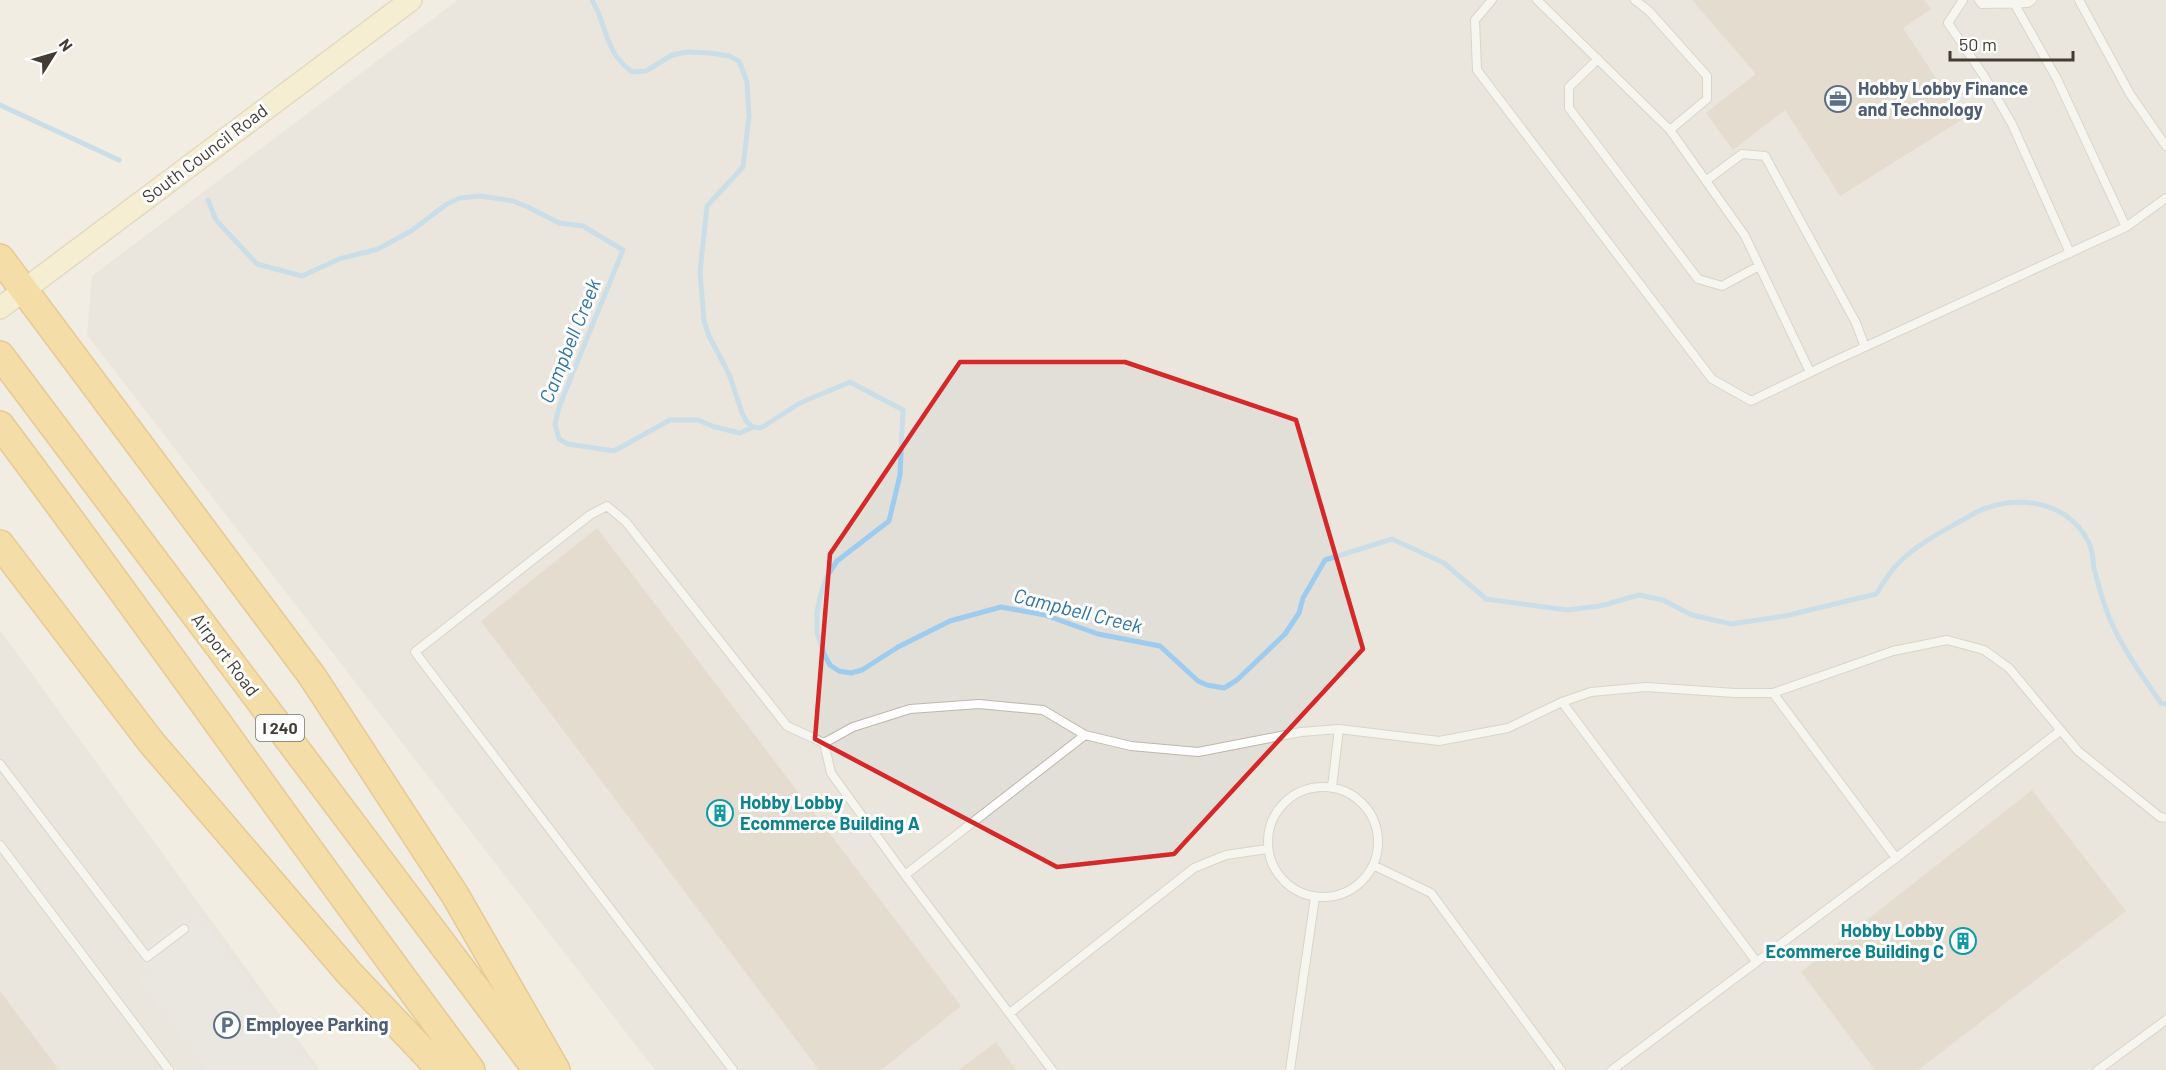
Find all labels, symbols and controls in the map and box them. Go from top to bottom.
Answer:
north arrow [24,24,84,84]
scale bar [1950,24,2073,62]
text: 50 m [1959,33,1997,55]
text: N [56,35,77,55]
place label: Hobby Lobby Finance and Technology [1858,77,2028,120]
office icon: Hobby Lobby Finance and Technology [1823,84,1853,114]
street label: South Council Road [137,99,271,208]
water label: Campbell Creek [533,275,605,406]
water label: Campbell Creek [1011,582,1145,638]
street label: Airport Road [187,608,264,700]
road number: I 240 [256,715,304,741]
place label: Hobby Lobby Ecommerce Building A [740,791,920,834]
building icon: Hobby Lobby Ecommerce Building A [705,798,735,828]
place label: Hobby Lobby Ecommerce Building C [1765,919,1944,962]
building icon: Hobby Lobby Ecommerce Building C [1948,926,1978,956]
parking icon: Employee Parking [212,1010,242,1040]
place label: Employee Parking [246,1013,388,1035]

